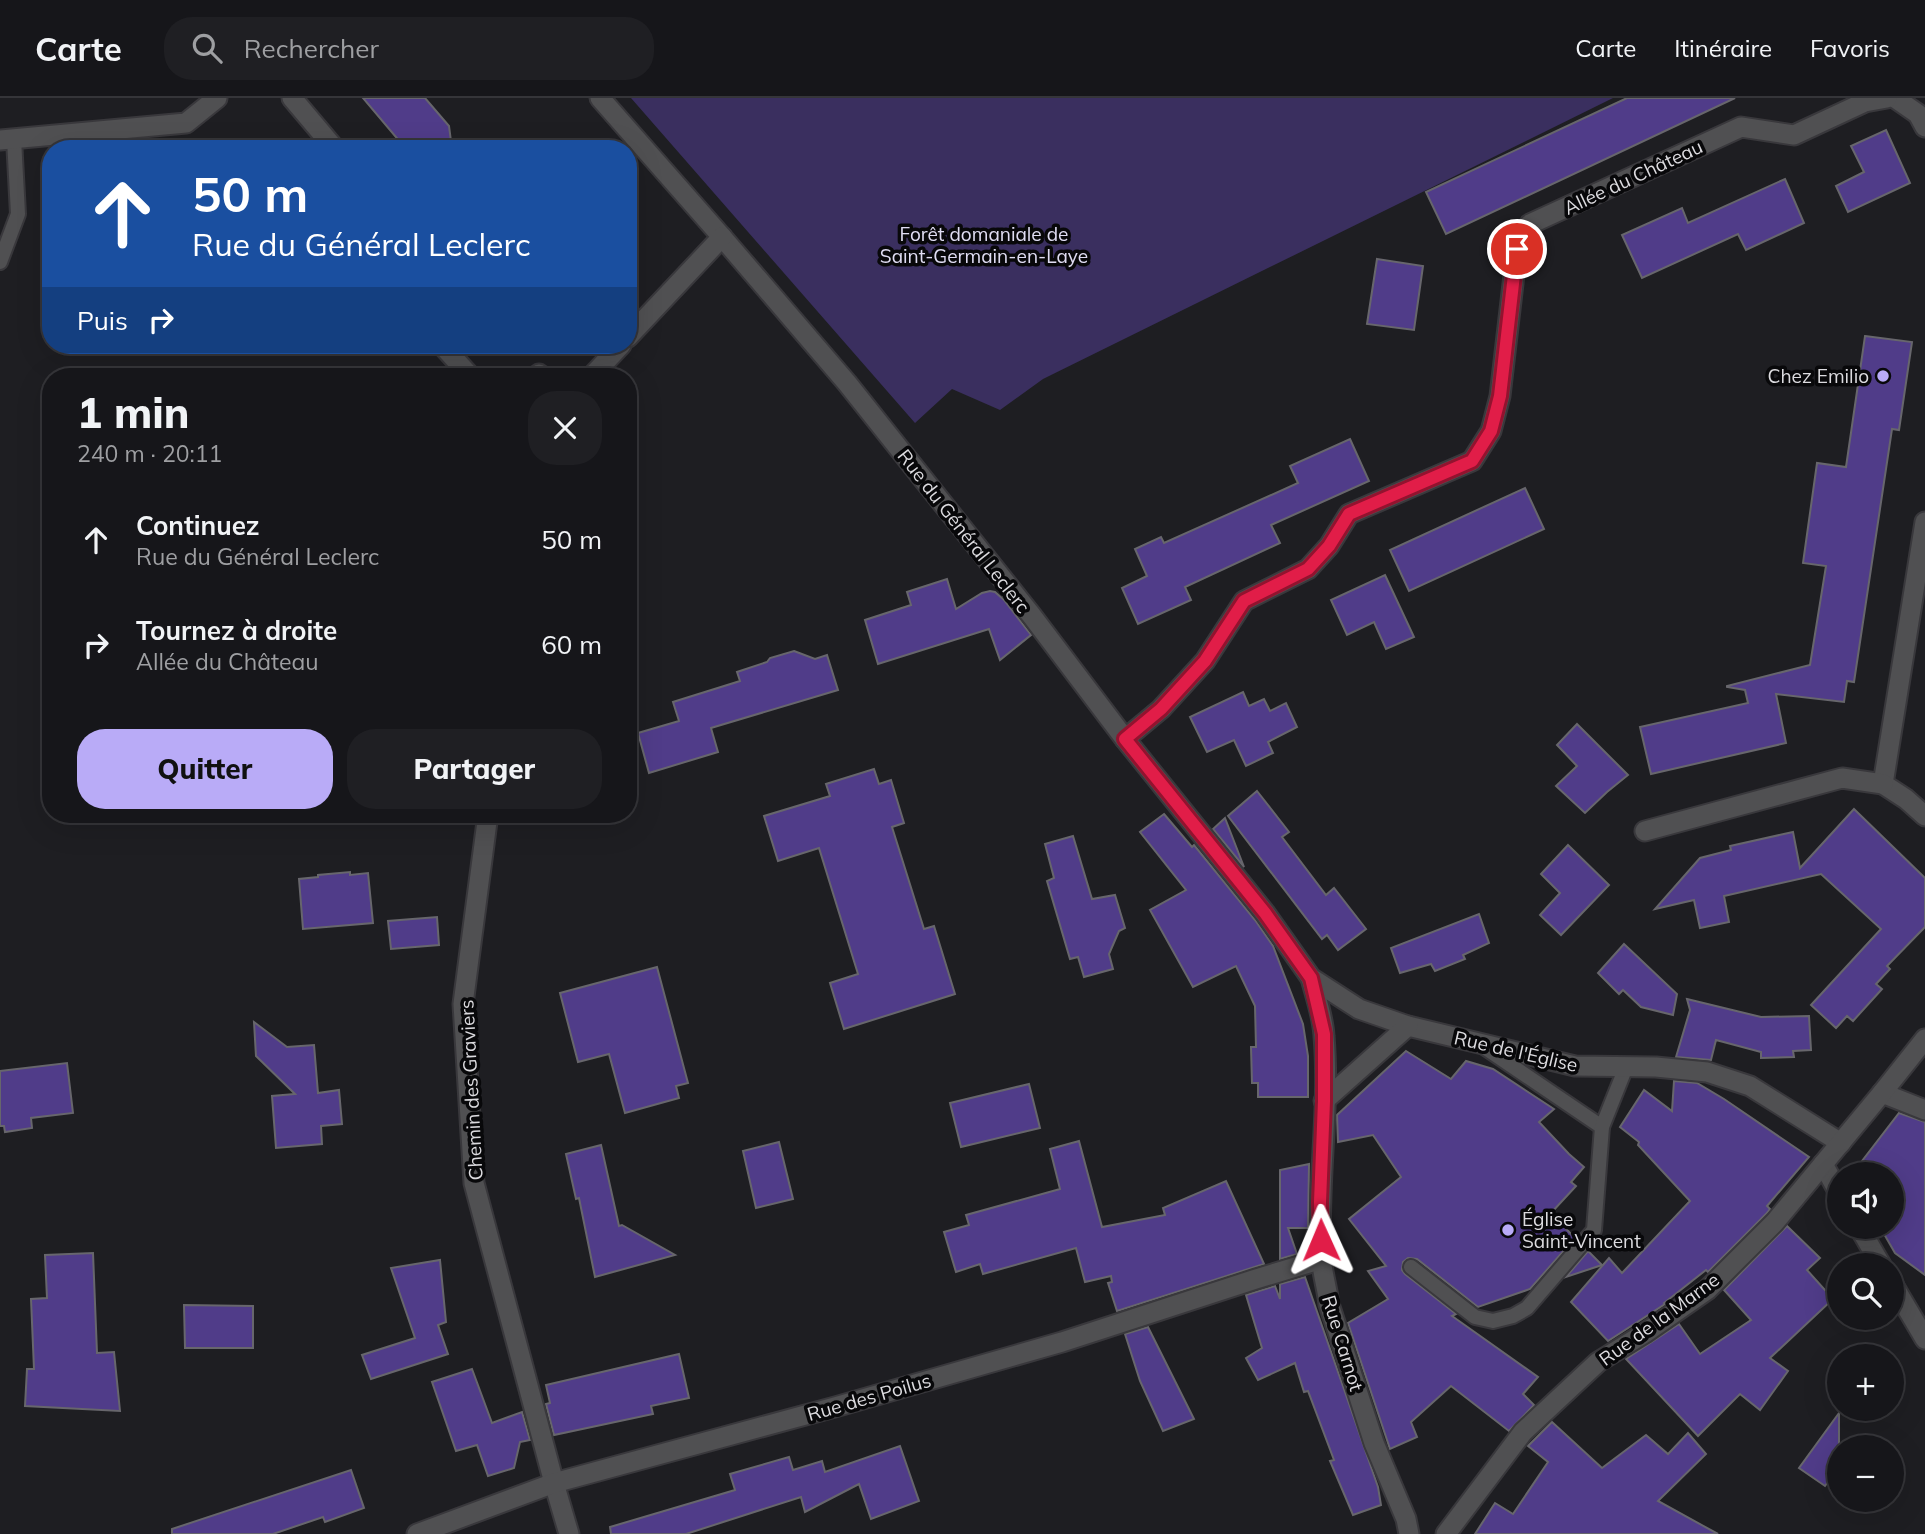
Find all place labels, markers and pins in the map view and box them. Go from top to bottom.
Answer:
pin [1487,219,1547,279]
place label: Chez Emilio [1767,364,1869,388]
marker: Chez Emilio [1875,368,1891,384]
place label: Église Saint-Vincent [1522,1207,1641,1253]
marker: Église Saint-Vincent [1500,1222,1516,1238]

